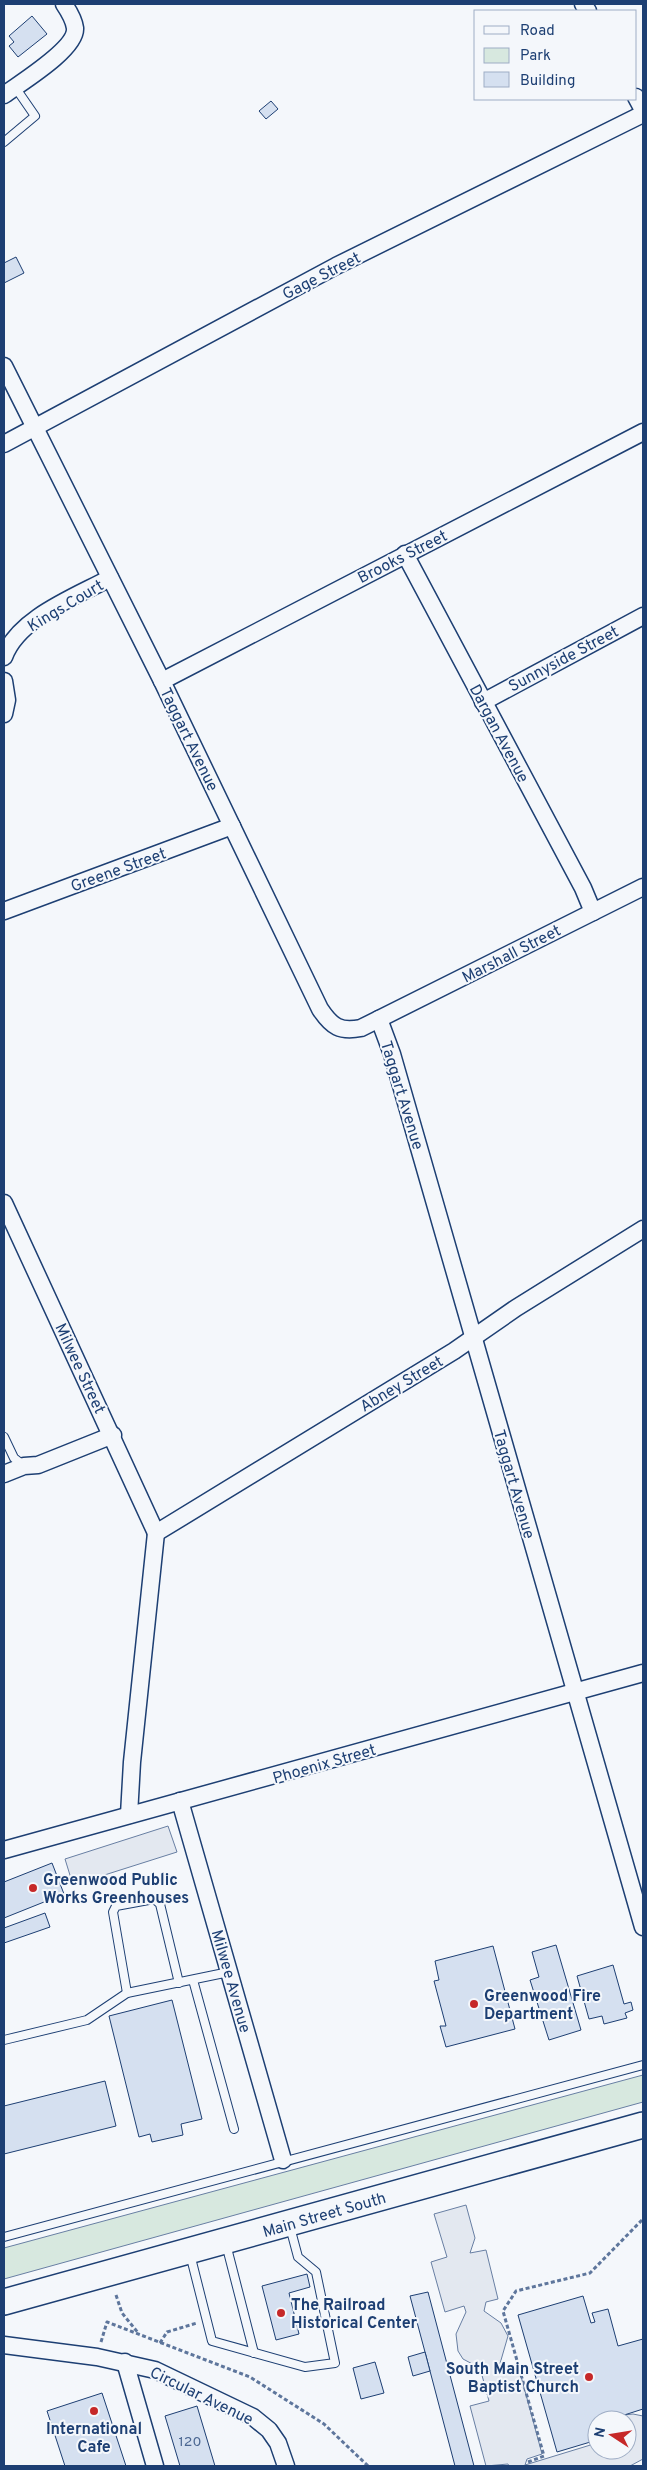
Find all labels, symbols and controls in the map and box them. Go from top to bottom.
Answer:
legend [474,10,637,100]
text: Road [520,22,555,41]
text: Park [520,47,551,66]
text: Building [520,72,575,91]
street label: Gage Street [279,249,364,305]
street label: Brooks Street [355,527,451,589]
street label: Kings Court [24,576,108,637]
street label: Sunnyside Street [505,622,623,697]
street label: Dargan Avenue [464,681,533,787]
street label: Taggart Avenue [155,685,222,795]
street label: Greene Street [68,844,169,897]
street label: Marshall Street [459,921,565,988]
street label: Taggart Avenue [375,1039,427,1152]
street label: Milwee Street [49,1320,109,1417]
street label: Abney Street [357,1352,447,1417]
street label: Taggart Avenue [488,1428,538,1541]
street label: Phoenix Street [271,1741,378,1789]
place label: Greenwood Public Works Greenhouses [43,1871,189,1909]
marker: Greenwood Public Works Greenhouses [27,1882,39,1894]
street label: Milwee Avenue [206,1928,254,2036]
place label: Greenwood Fire Department [484,1987,601,2025]
marker: Greenwood Fire Department [468,1998,480,2010]
street label: Main Street South [261,2189,389,2243]
place label: The Railroad Historical Center [291,2296,418,2334]
marker: The Railroad Historical Center [275,2307,287,2319]
place label: South Main Street Baptist Church [446,2360,579,2398]
street label: Circular Avenue [146,2363,256,2430]
marker: South Main Street Baptist Church [583,2371,595,2383]
marker: International Cafe [88,2405,100,2417]
north arrow [587,2410,637,2460]
place label: International Cafe [46,2420,142,2458]
text: N [591,2426,610,2439]
house number: 120 [179,2434,201,2451]

